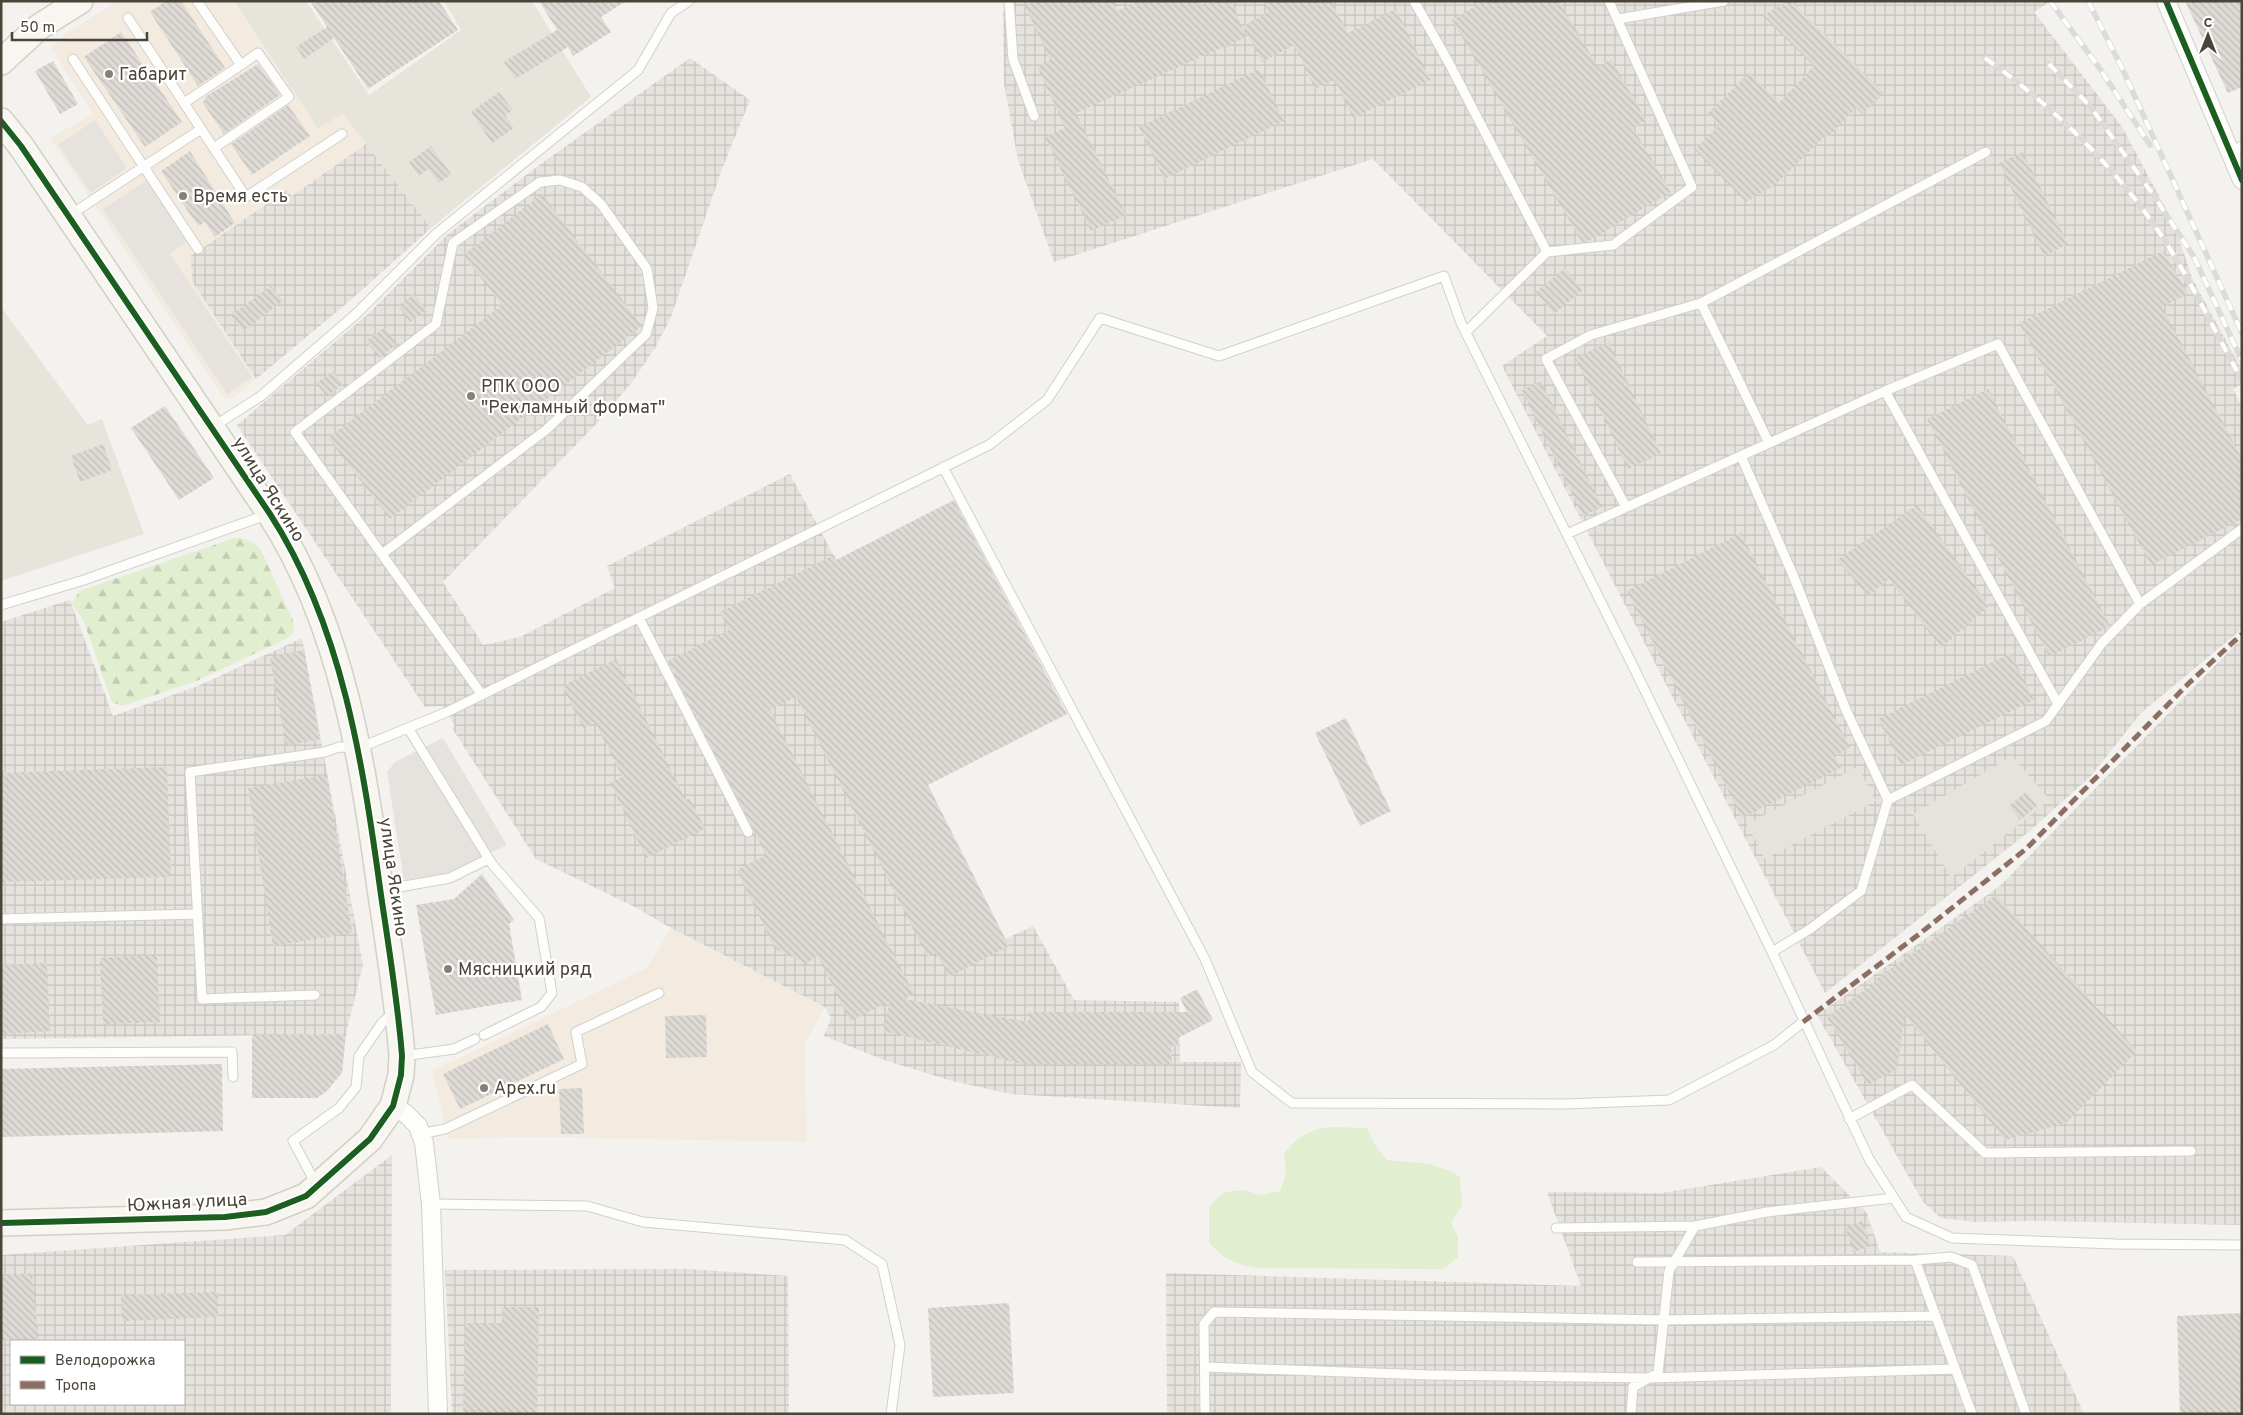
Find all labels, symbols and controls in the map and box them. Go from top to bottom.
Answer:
scale bar [12,10,148,42]
north arrow [2183,10,2233,60]
text: С [2204,15,2213,32]
text: 50 m [20,19,55,38]
place label: Габарит [119,64,187,87]
marker: Габарит [103,68,115,80]
place label: Время есть [193,186,288,209]
marker: Время есть [177,190,189,202]
place label: РПК ООО "Рекламный формат" [481,376,665,420]
marker: РПК ООО "Рекламный формат" [465,390,477,402]
street label: улица Яскино [226,433,309,547]
street label: улица Яскино [373,816,412,938]
place label: Мясницкий ряд [458,959,592,982]
marker: Мясницкий ряд [442,963,454,975]
place label: Apex.ru [494,1078,556,1101]
marker: Apex.ru [478,1082,490,1094]
street label: Южная улица [126,1189,248,1218]
legend [10,1340,185,1405]
text: Велодорожка [55,1352,155,1371]
text: Тропа [55,1377,96,1396]

